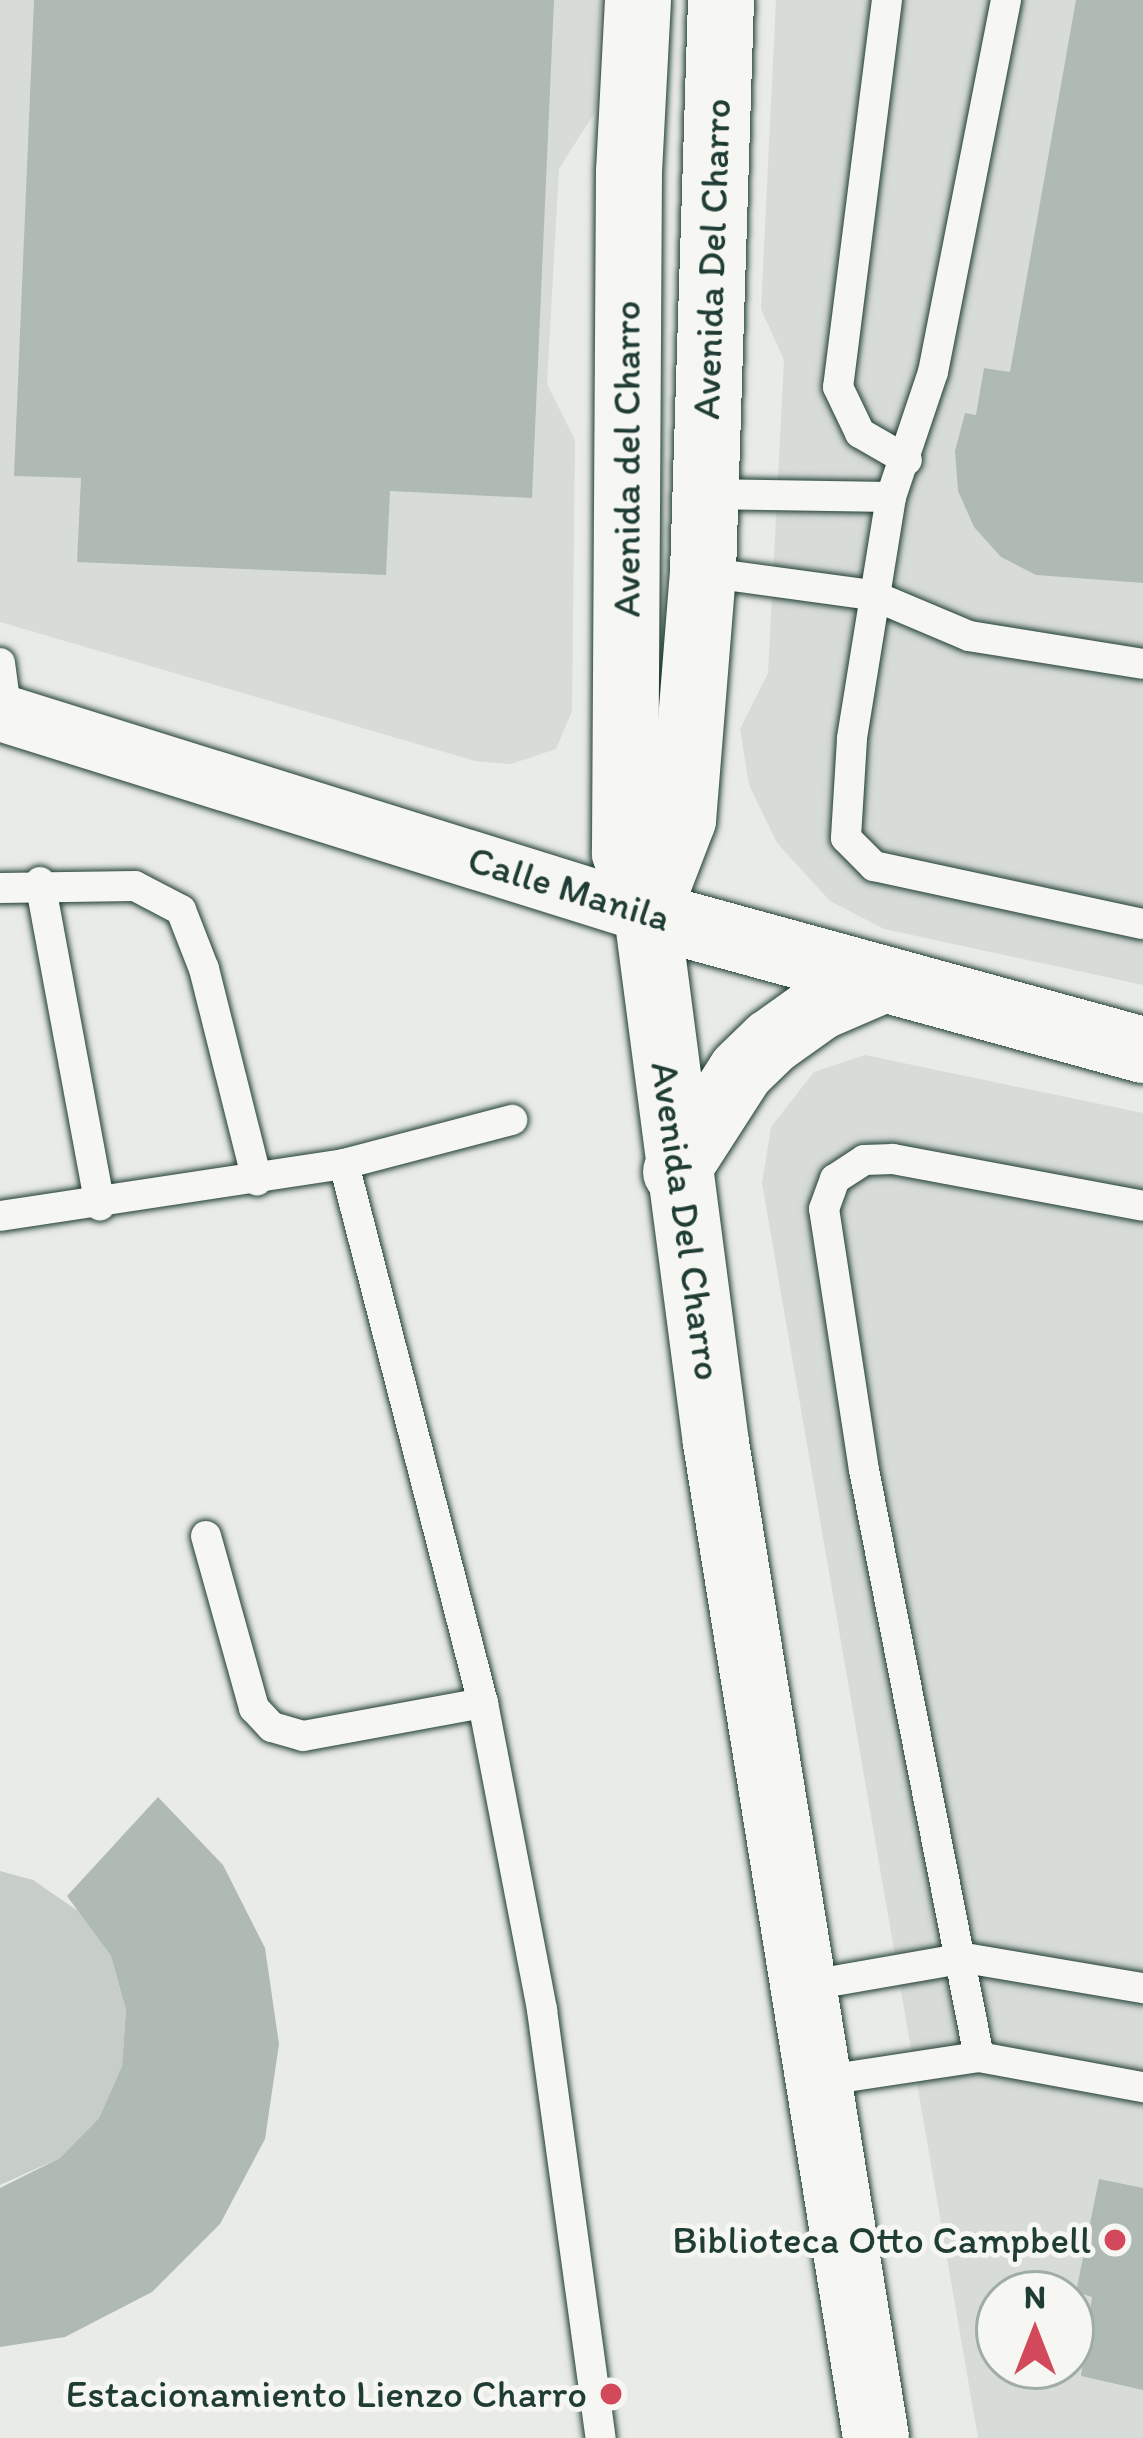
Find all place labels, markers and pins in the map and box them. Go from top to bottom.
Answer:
place label: Biblioteca Otto Campbell [672,2217,1091,2263]
marker: Biblioteca Otto Campbell [1102,2227,1128,2253]
place label: Estacionamiento Lienzo Charro [64,2371,587,2417]
marker: Estacionamiento Lienzo Charro [598,2381,624,2407]

